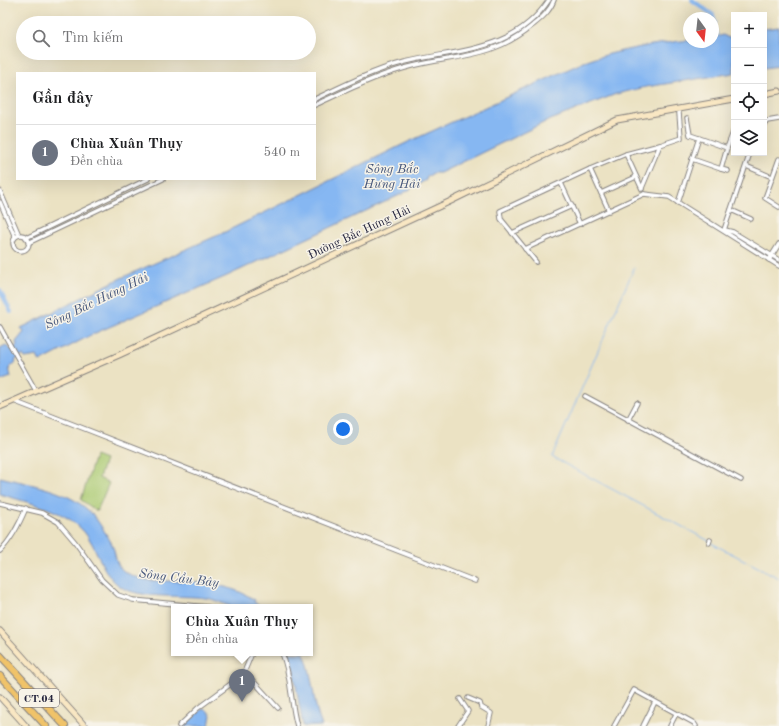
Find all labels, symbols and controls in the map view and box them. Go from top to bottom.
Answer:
north arrow [683,12,719,48]
map controls [731,12,767,156]
button: + [731,12,767,48]
search box [16,16,316,60]
icon: search [30,27,52,49]
text: Tìm kiếm [62,31,124,46]
button: − [731,48,767,84]
button: locate [731,84,767,120]
text: Gần đây [32,90,93,107]
button: layers [731,120,767,156]
text: Chùa Xuân Thụy [70,137,183,152]
text: 1 [41,146,49,159]
text: 540 m [263,146,300,159]
text: Đền chùa [70,155,123,168]
water label: Sông Bắc Hưng Hải [363,162,421,191]
street label: Đường Bắc Hưng Hải [306,202,412,262]
water label: Sông Bắc Hưng Hải [42,269,151,332]
your location [333,419,353,439]
water label: Sông Cầu Bây [138,566,220,590]
popup [171,604,313,656]
text: Chùa Xuân Thụy [185,615,299,630]
text: Đền chùa [185,633,238,646]
pin: 1 [229,669,255,702]
road number: CT.04 [19,689,59,707]

